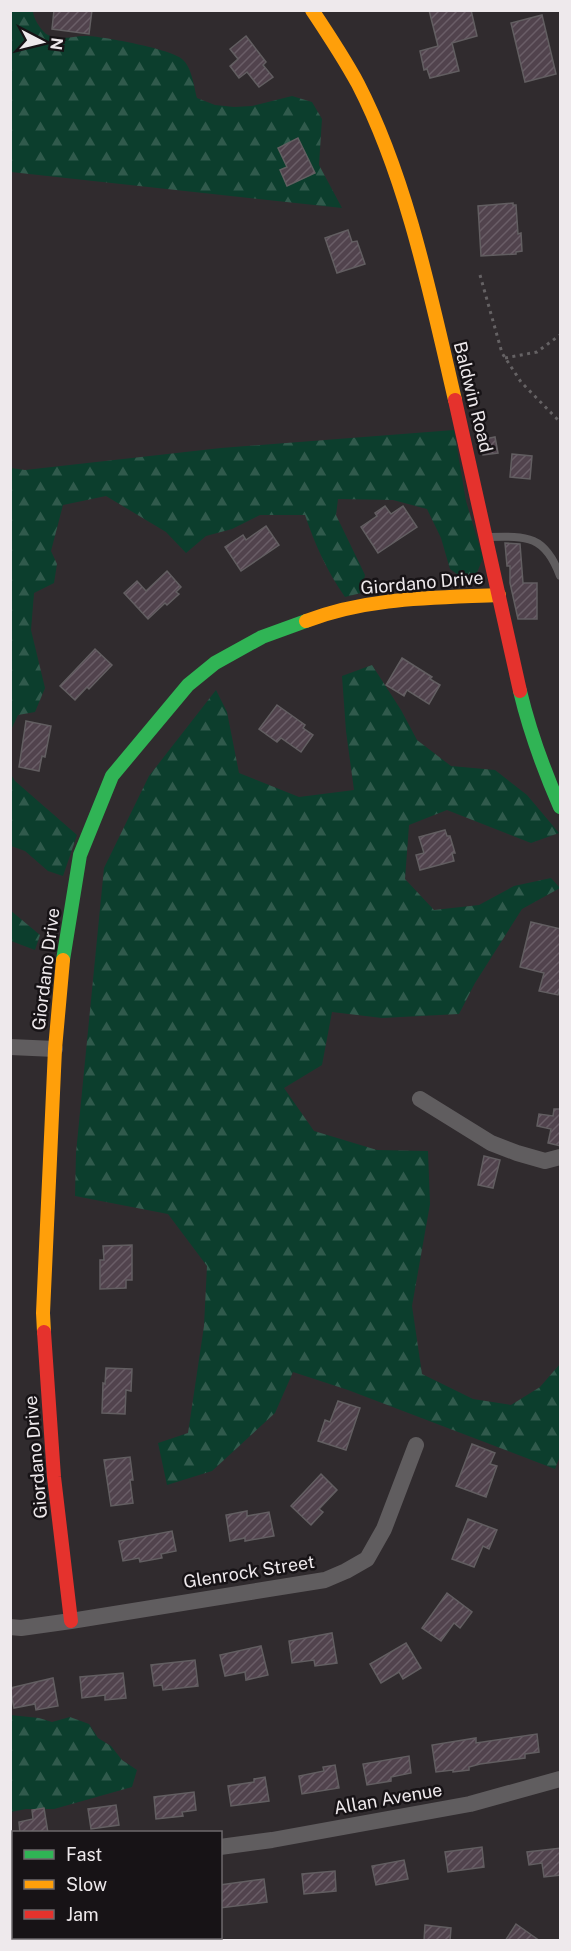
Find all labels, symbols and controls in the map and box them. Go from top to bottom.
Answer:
north arrow [12,12,72,72]
text: N [46,36,67,51]
street label: Baldwin Road [450,339,497,455]
street label: Giordano Drive [360,567,484,598]
street label: Giordano Drive [28,906,63,1031]
street label: Giordano Drive [20,1395,51,1519]
street label: Glenrock Street [182,1551,316,1592]
street label: Allan Avenue [332,1779,444,1818]
legend [12,1831,222,1939]
text: Fast [66,1844,102,1865]
text: Slow [66,1874,107,1895]
text: Jam [66,1904,99,1925]

